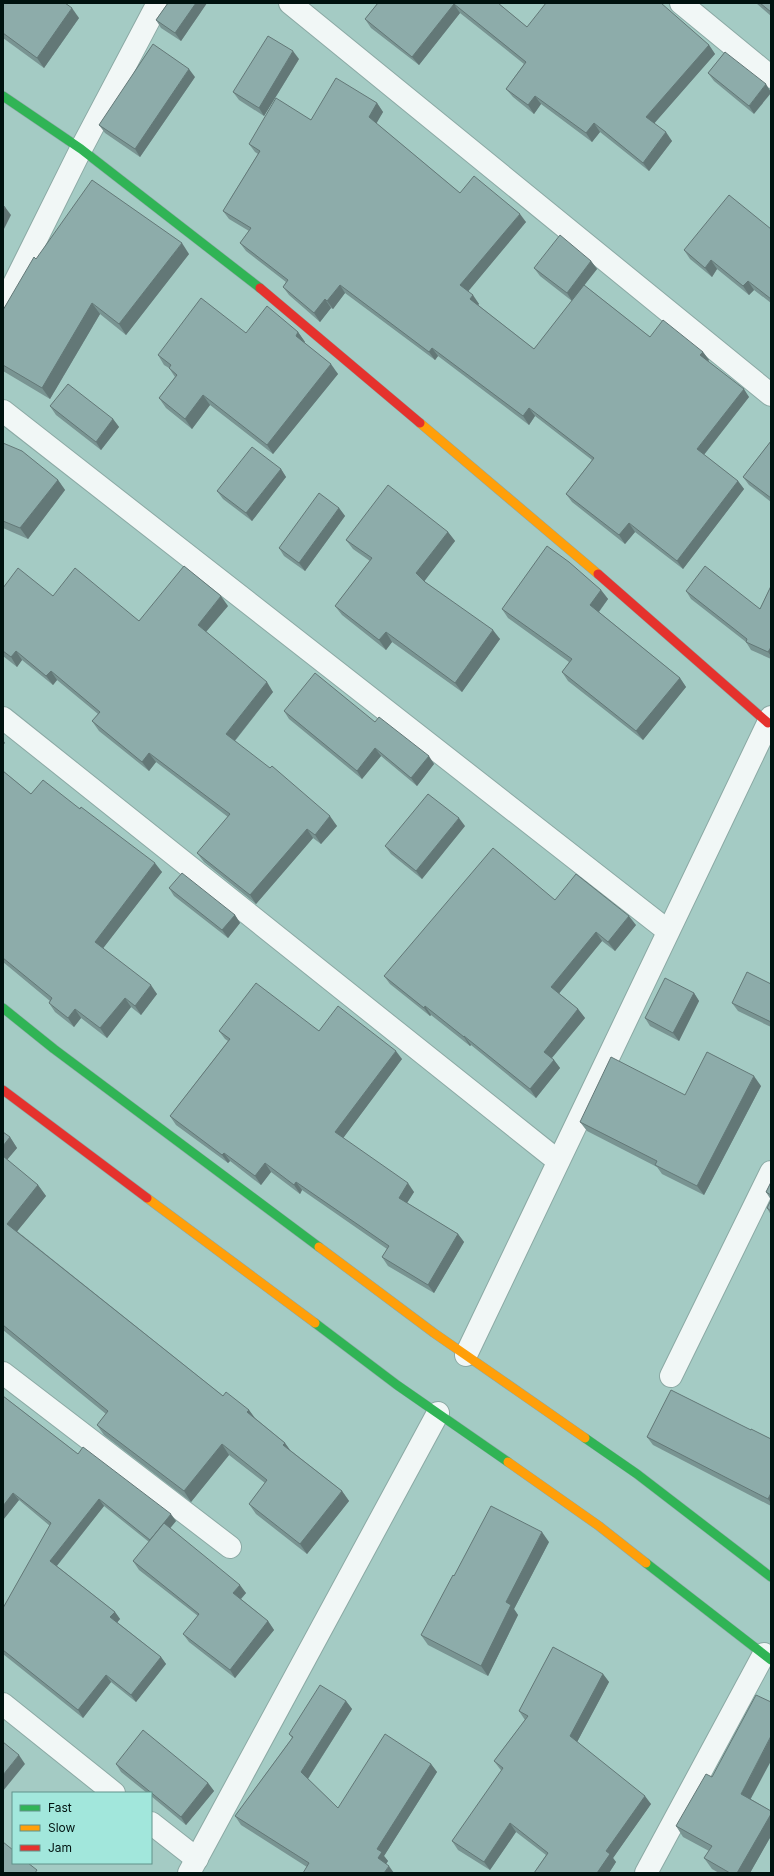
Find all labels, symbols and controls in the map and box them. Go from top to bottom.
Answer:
legend [12,1792,152,1864]
text: Fast [48,1800,72,1815]
text: Slow [48,1820,76,1835]
text: Jam [48,1840,72,1855]

